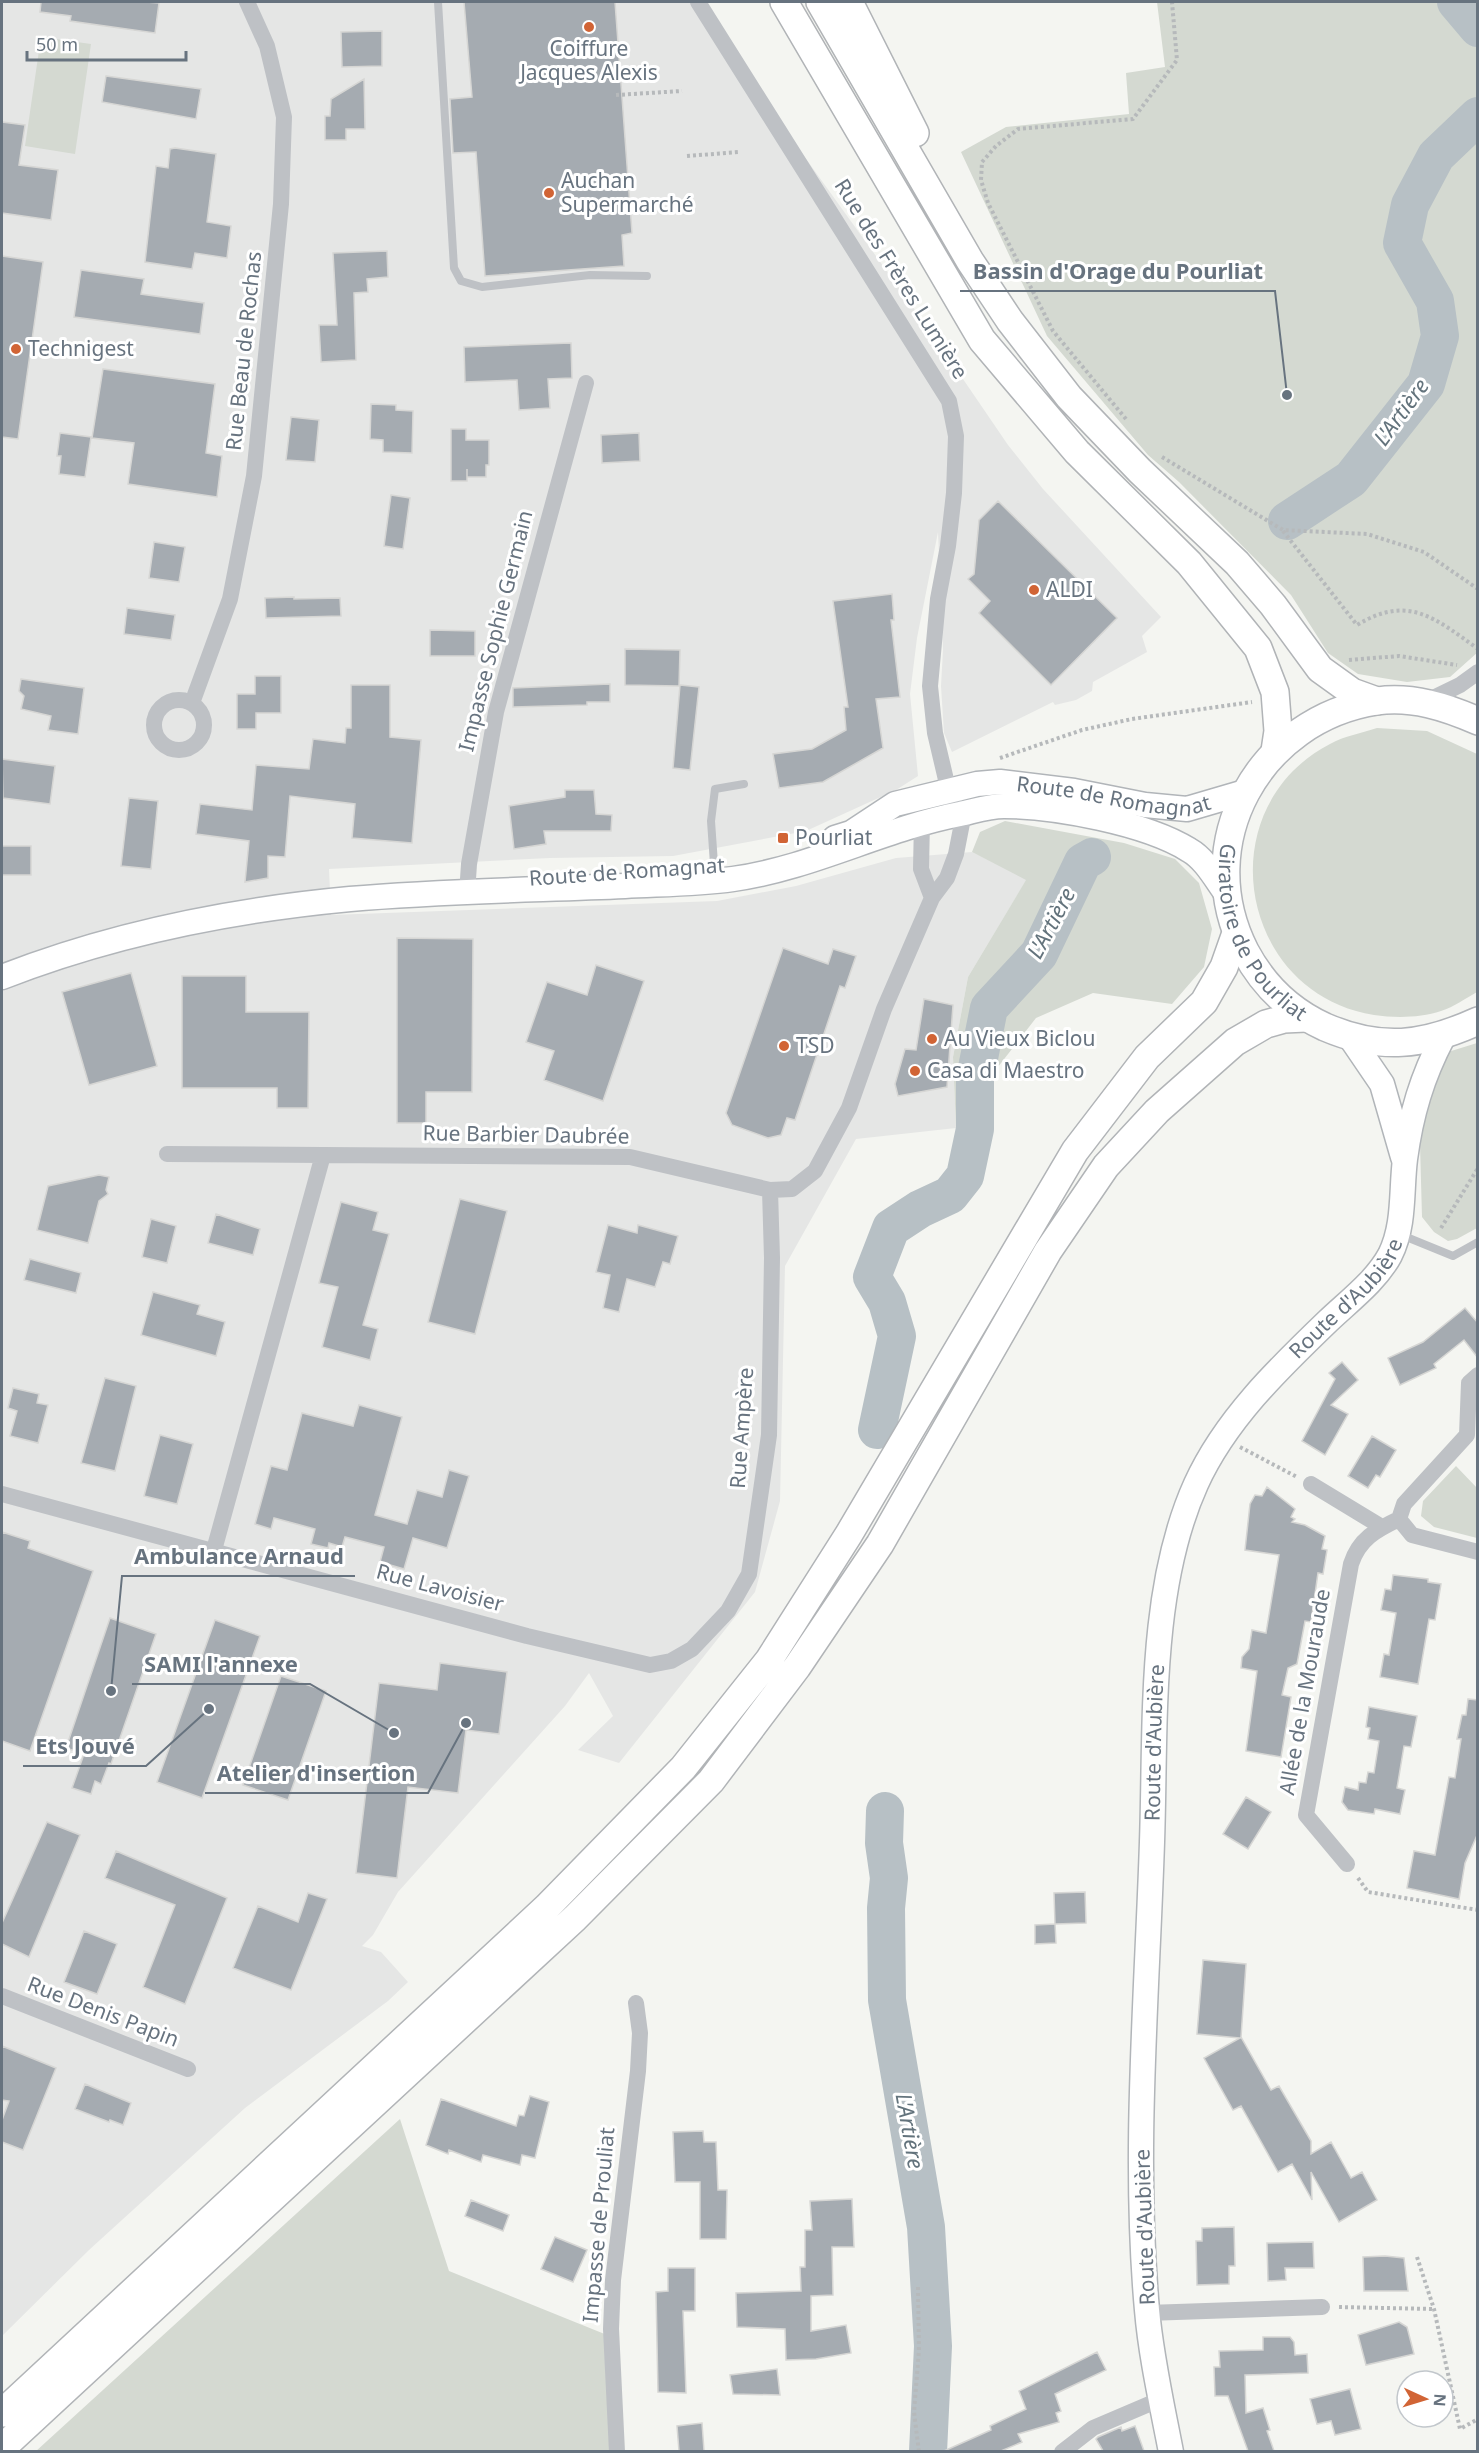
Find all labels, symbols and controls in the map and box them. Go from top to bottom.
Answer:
marker: Coiffure Jacques Alexis [582,20,596,34]
scale bar [27,24,186,62]
text: 50 m [36,32,78,56]
place label: Coiffure Jacques Alexis [518,34,658,86]
place label: Auchan Supermarché [561,166,694,218]
street label: Rue des Frères Lumière [829,173,975,384]
marker: Auchan Supermarché [542,186,556,200]
street label: Rue Beau de Rochas [219,250,267,452]
callout: Bassin d'Orage du Pourliat [960,251,1275,291]
text: Bassin d'Orage du Pourliat [973,255,1263,285]
place label: Technigest [28,334,134,362]
marker: Technigest [9,342,23,356]
water label: L'Artière [1366,372,1435,451]
street label: Impasse Sophie Germain [452,507,539,754]
place label: ALDI [1046,575,1093,603]
marker: ALDI [1027,583,1041,597]
street label: Route de Romagnat [1015,769,1214,822]
place label: Pourliat [795,823,873,851]
marker: Pourliat [776,831,790,845]
street label: Giratoire de Pourliat [1213,842,1313,1027]
street label: Route de Romagnat [528,850,726,892]
water label: L'Artière [1019,882,1081,963]
place label: Au Vieux Biclou [944,1024,1096,1052]
place label: TSD [796,1031,835,1059]
marker: Au Vieux Biclou [925,1032,939,1046]
marker: TSD [777,1039,791,1053]
place label: Casa di Maestro [927,1056,1084,1084]
marker: Casa di Maestro [908,1064,922,1078]
street label: Rue Barbier Daubrée [422,1118,630,1150]
street label: Route d'Aubière [1282,1234,1408,1364]
street label: Rue Ampère [723,1366,759,1489]
callout: Ambulance Arnaud [122,1536,355,1576]
text: Ambulance Arnaud [134,1540,344,1570]
street label: Rue Lavoisier [373,1557,507,1618]
street label: Allée de la Mouraude [1272,1587,1336,1797]
callout: SAMI l'annexe [132,1644,310,1684]
text: SAMI l'annexe [144,1648,298,1678]
street label: Route d'Aubière [1138,1663,1170,1821]
callout: Ets Jouvé [23,1726,146,1766]
text: Ets Jouvé [35,1730,135,1760]
callout: Atelier d'insertion [205,1753,428,1793]
text: Atelier d'insertion [217,1757,415,1787]
street label: Rue Denis Papin [24,1969,183,2053]
water label: L'Artière [890,2091,932,2171]
street label: Impasse de Prouliat [576,2126,621,2324]
street label: Route d'Aubière [1127,2148,1161,2306]
north arrow [1395,2369,1455,2429]
text: N [1429,2393,1451,2407]

